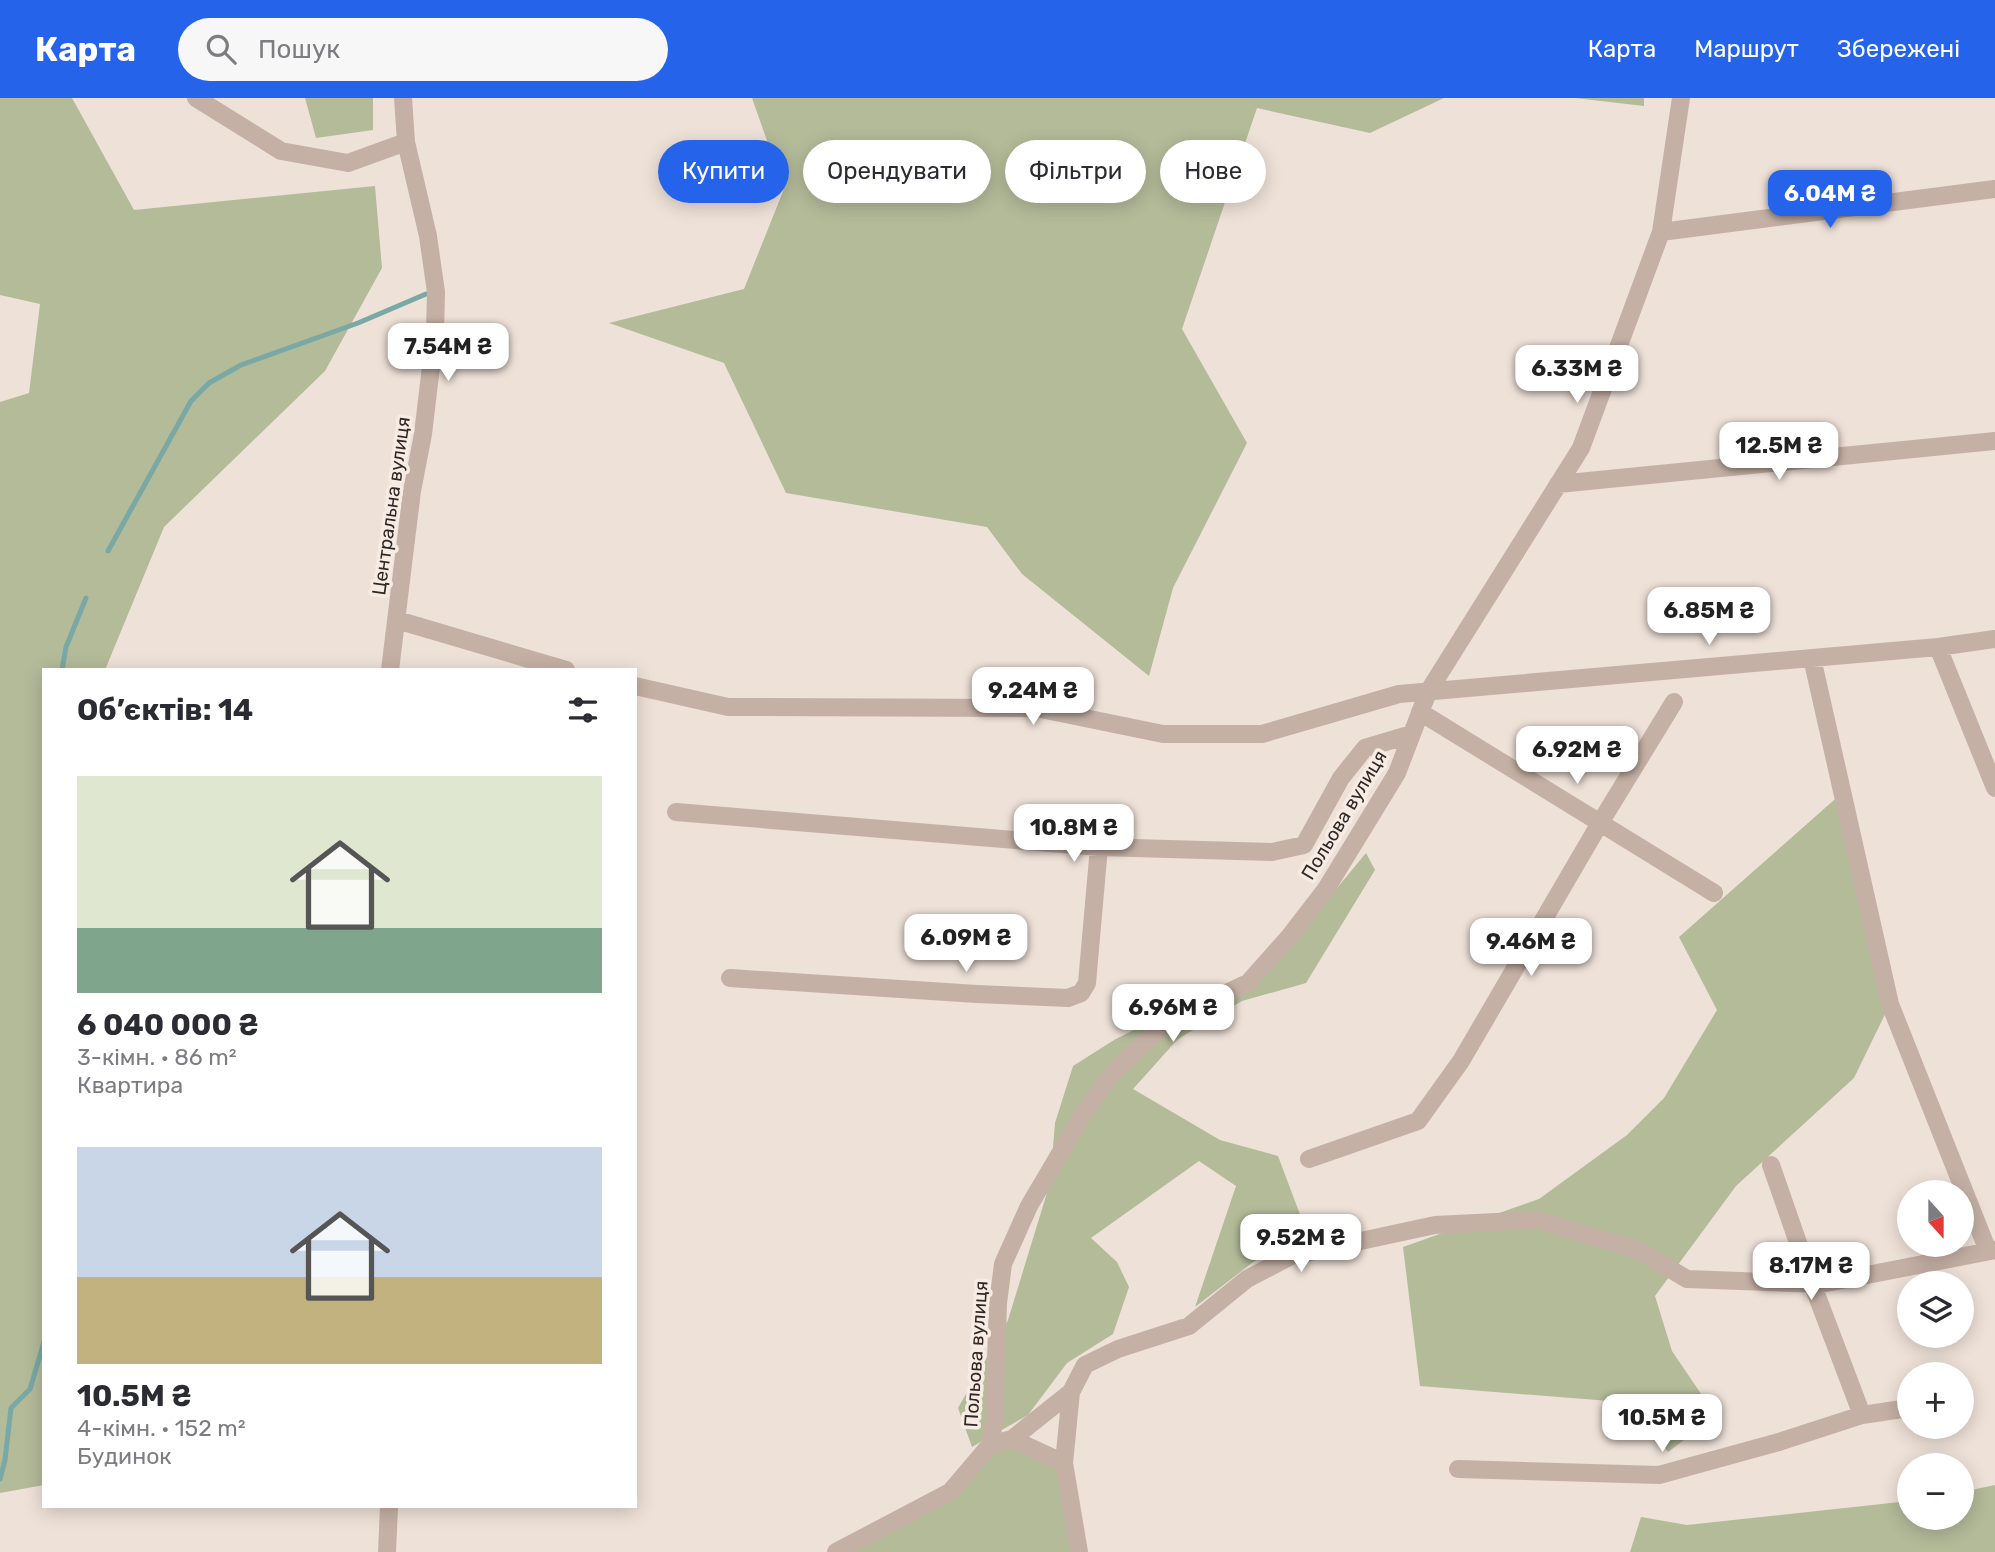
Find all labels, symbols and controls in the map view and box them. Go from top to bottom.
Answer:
search box [178,18,668,81]
text: Карта [35,30,136,69]
icon: search [202,30,240,68]
text: Пошук [258,34,340,65]
text: Карта [1588,35,1656,63]
text: Маршрут [1694,35,1799,63]
text: Збережені [1837,35,1960,63]
chip: Купити [658,140,789,203]
chip: Орендувати [803,140,991,203]
chip: Фільтри [1005,140,1146,203]
chip: Нове [1160,140,1266,203]
pin: 6.04M ₴ [1765,170,1895,230]
text: 6.04M ₴ [1784,179,1876,207]
pin: 7.54M ₴ [383,324,513,383]
text: 7.54M ₴ [404,332,492,360]
pin: 6.33M ₴ [1512,345,1642,405]
text: 6.33M ₴ [1531,354,1623,382]
street label: Центральна вулиця [367,415,415,597]
pin: 12.5M ₴ [1714,422,1844,482]
text: 12.5M ₴ [1735,431,1823,459]
pin: 6.85M ₴ [1644,588,1774,647]
text: 6.85M ₴ [1663,596,1755,624]
pin: 9.24M ₴ [968,668,1098,727]
text: 9.24M ₴ [988,676,1078,704]
icon: filters [564,691,602,729]
text: Об’єктів: 14 [77,692,253,728]
pin: 6.92M ₴ [1512,726,1642,786]
text: 6.92M ₴ [1532,735,1622,763]
street label: Польова вулиця [1296,746,1392,884]
pin: 10.8M ₴ [1009,804,1139,864]
text: 10.8M ₴ [1030,813,1118,841]
icon: home [277,822,403,948]
pin: 6.09M ₴ [901,914,1031,974]
pin: 9.46M ₴ [1466,918,1596,978]
text: 6.09M ₴ [920,923,1012,951]
text: 9.46M ₴ [1486,927,1576,955]
pin: 6.96M ₴ [1108,984,1238,1044]
text: 6.96M ₴ [1128,993,1218,1021]
text: 6 040 000 ₴ [77,1007,259,1043]
text: 3-кімн. · 86 m² [77,1043,237,1071]
text: Квартира [77,1071,183,1099]
north arrow [1897,1180,1974,1256]
map controls [1897,1180,1974,1530]
icon: home [277,1193,403,1319]
pin: 9.52M ₴ [1236,1214,1366,1274]
text: 9.52M ₴ [1256,1223,1346,1251]
pin: 8.17M ₴ [1746,1242,1876,1302]
text: 8.17M ₴ [1769,1251,1853,1279]
button: layers [1897,1271,1974,1348]
street label: Польова вулиця [959,1280,993,1428]
button: + [1897,1362,1974,1439]
text: 10.5M ₴ [77,1378,192,1414]
pin: 10.5M ₴ [1597,1394,1727,1454]
text: 10.5M ₴ [1618,1403,1706,1431]
text: 4-кімн. · 152 m² [77,1414,246,1442]
text: Будинок [77,1442,172,1470]
button: − [1897,1453,1974,1530]

